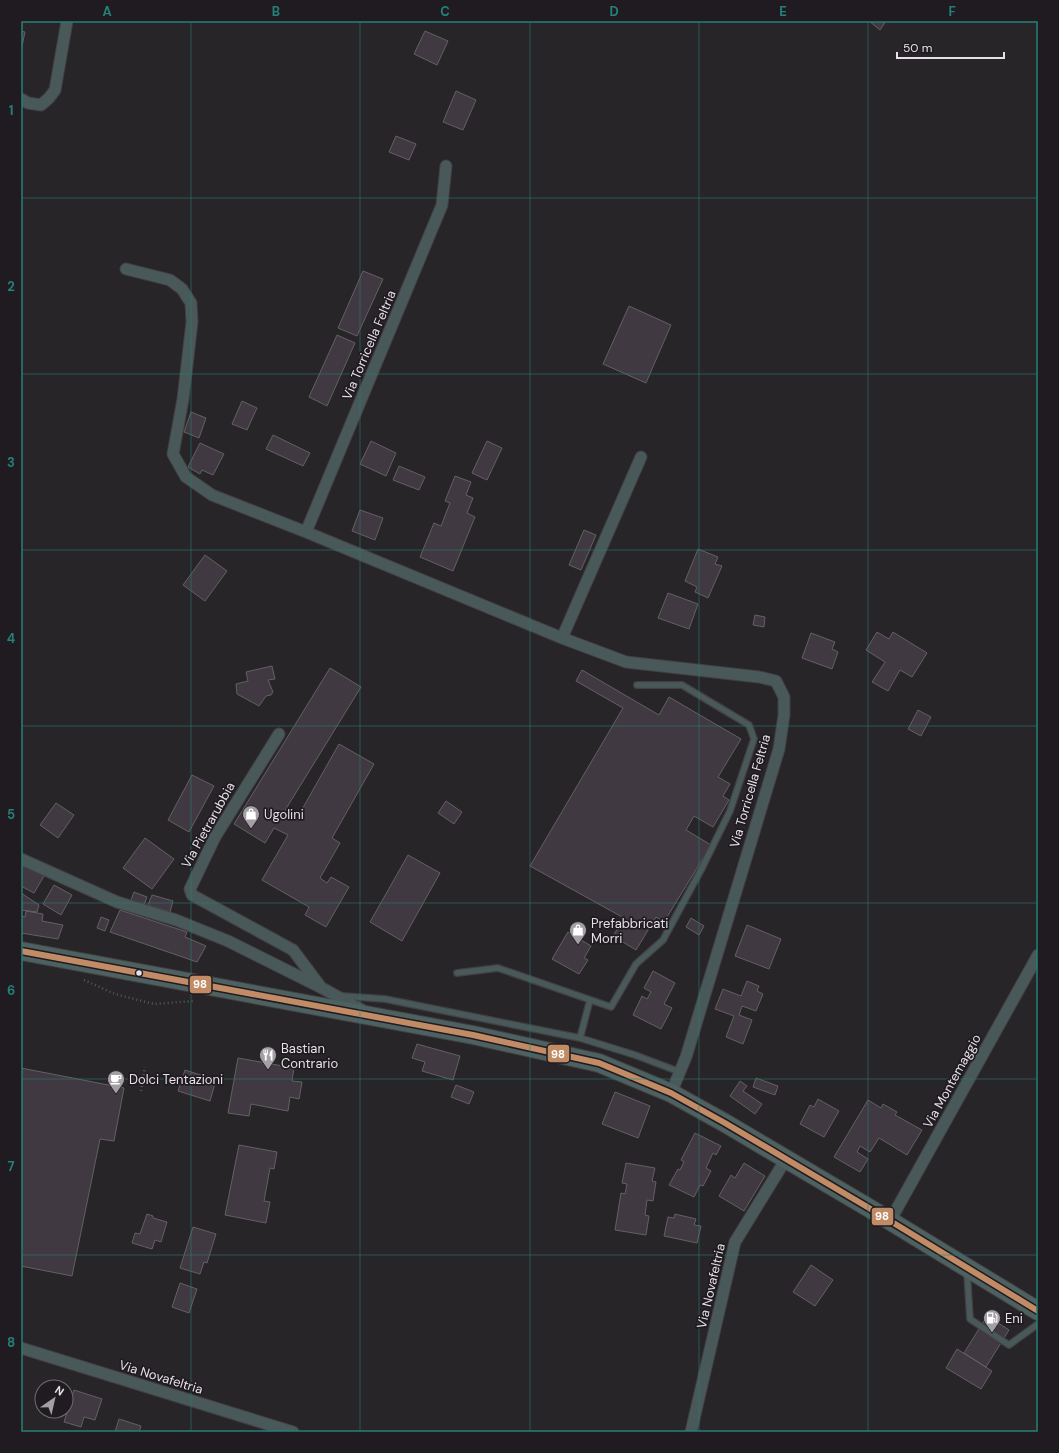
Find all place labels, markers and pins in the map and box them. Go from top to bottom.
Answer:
shop icon: Ugolini [241,804,261,829]
place label: Ugolini [264,806,304,823]
place label: Prefabbricati Morri [591,915,668,947]
shop icon: Prefabbricati Morri [568,920,588,945]
unlabelled marker [134,968,144,978]
place label: Bastian Contrario [281,1040,338,1072]
restaurant icon: Bastian Contrario [258,1045,278,1070]
cafe icon: Dolci Tentazioni [106,1069,126,1094]
place label: Dolci Tentazioni [129,1071,223,1088]
fuel station icon: Eni [982,1308,1002,1333]
place label: Eni [1005,1310,1023,1327]

